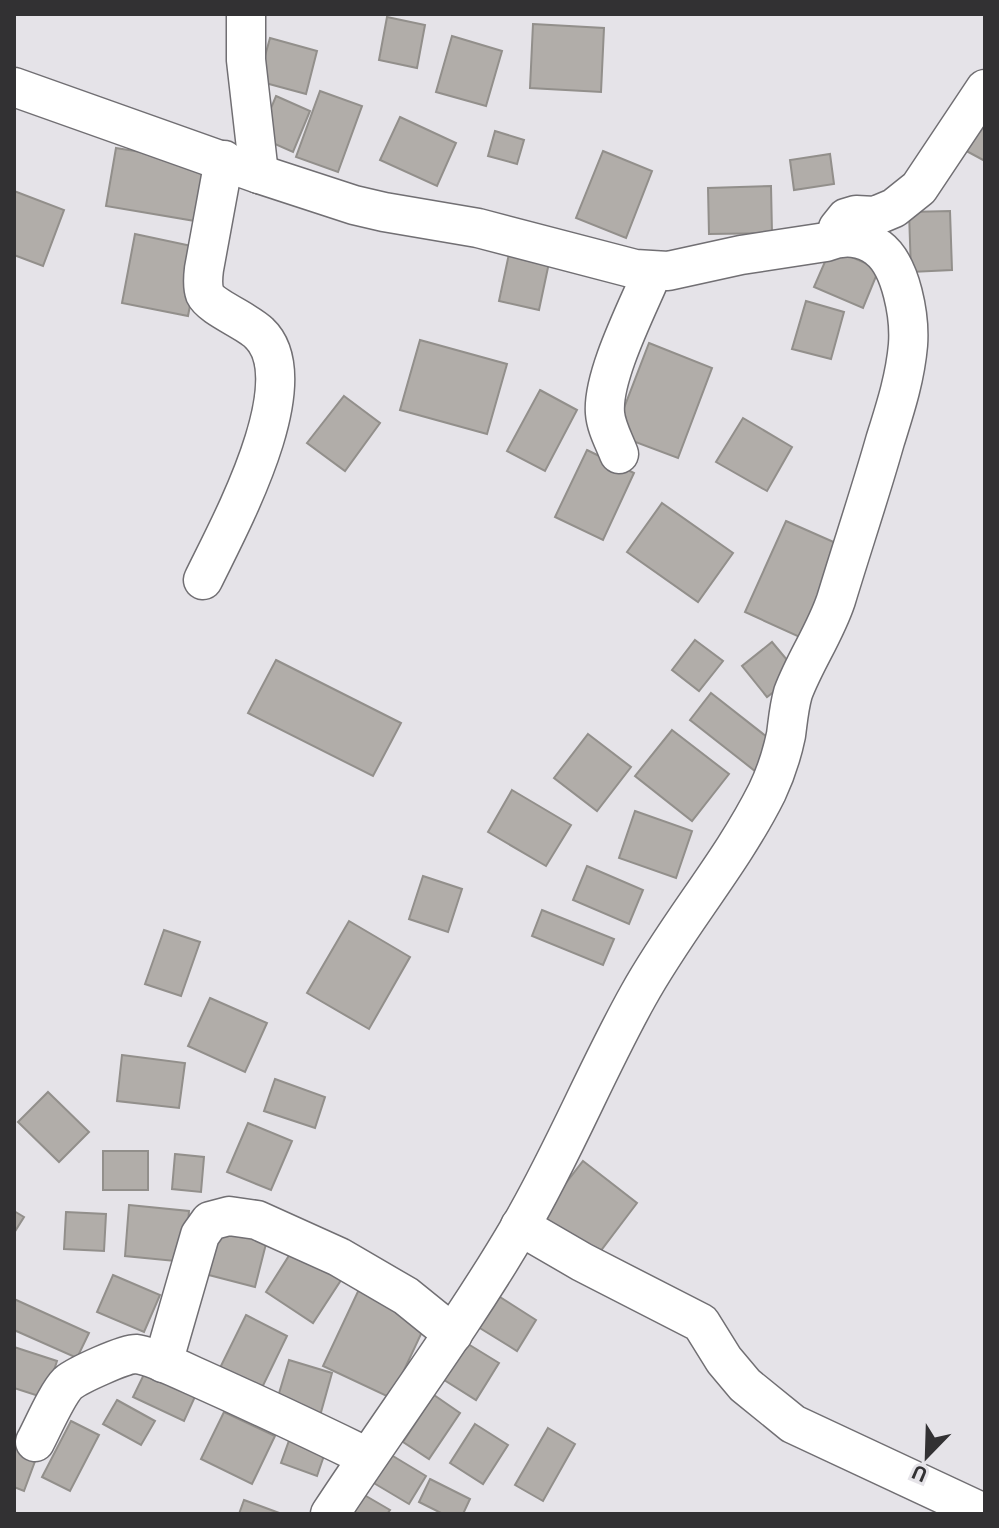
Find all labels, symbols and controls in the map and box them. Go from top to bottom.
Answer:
north arrow [887,1416,967,1496]
text: U [909,1461,930,1486]

